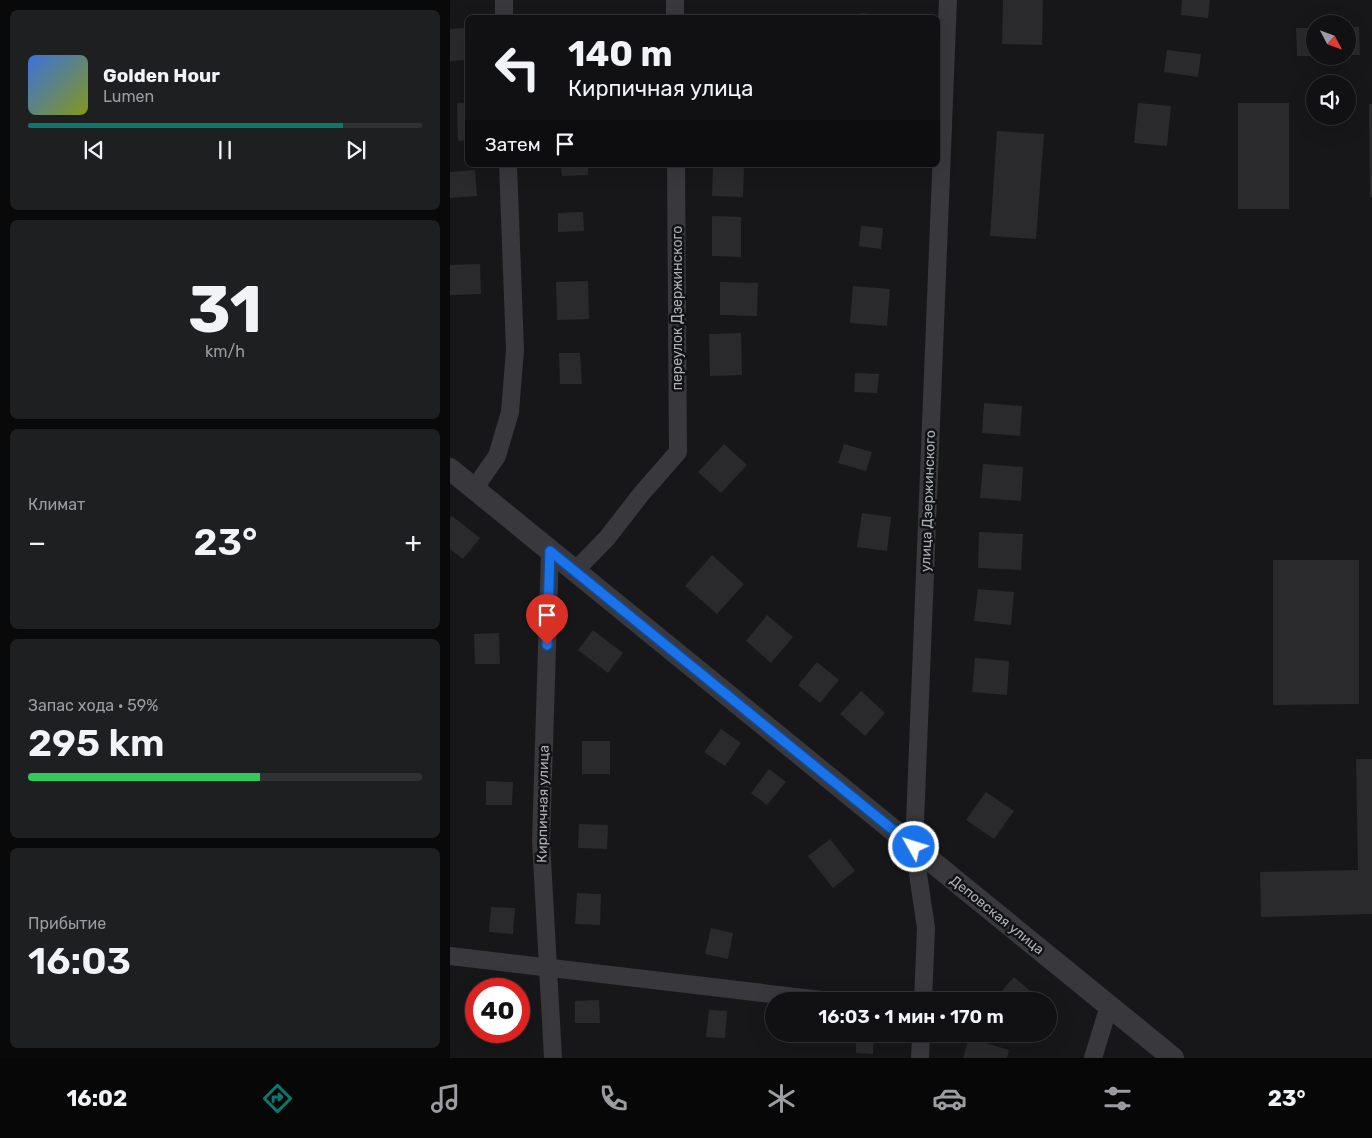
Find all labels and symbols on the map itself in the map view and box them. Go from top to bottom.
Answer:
north arrow [1306,15,1356,65]
street label: переулок Дзержинского [669,226,686,390]
street label: улица Дзержинского [917,430,939,572]
pin [526,594,568,645]
street label: Кирпичная улица [533,745,553,863]
position arrow [887,820,939,872]
street label: Деповская улица [946,872,1048,958]
speed limit sign: 40 [465,978,530,1043]

